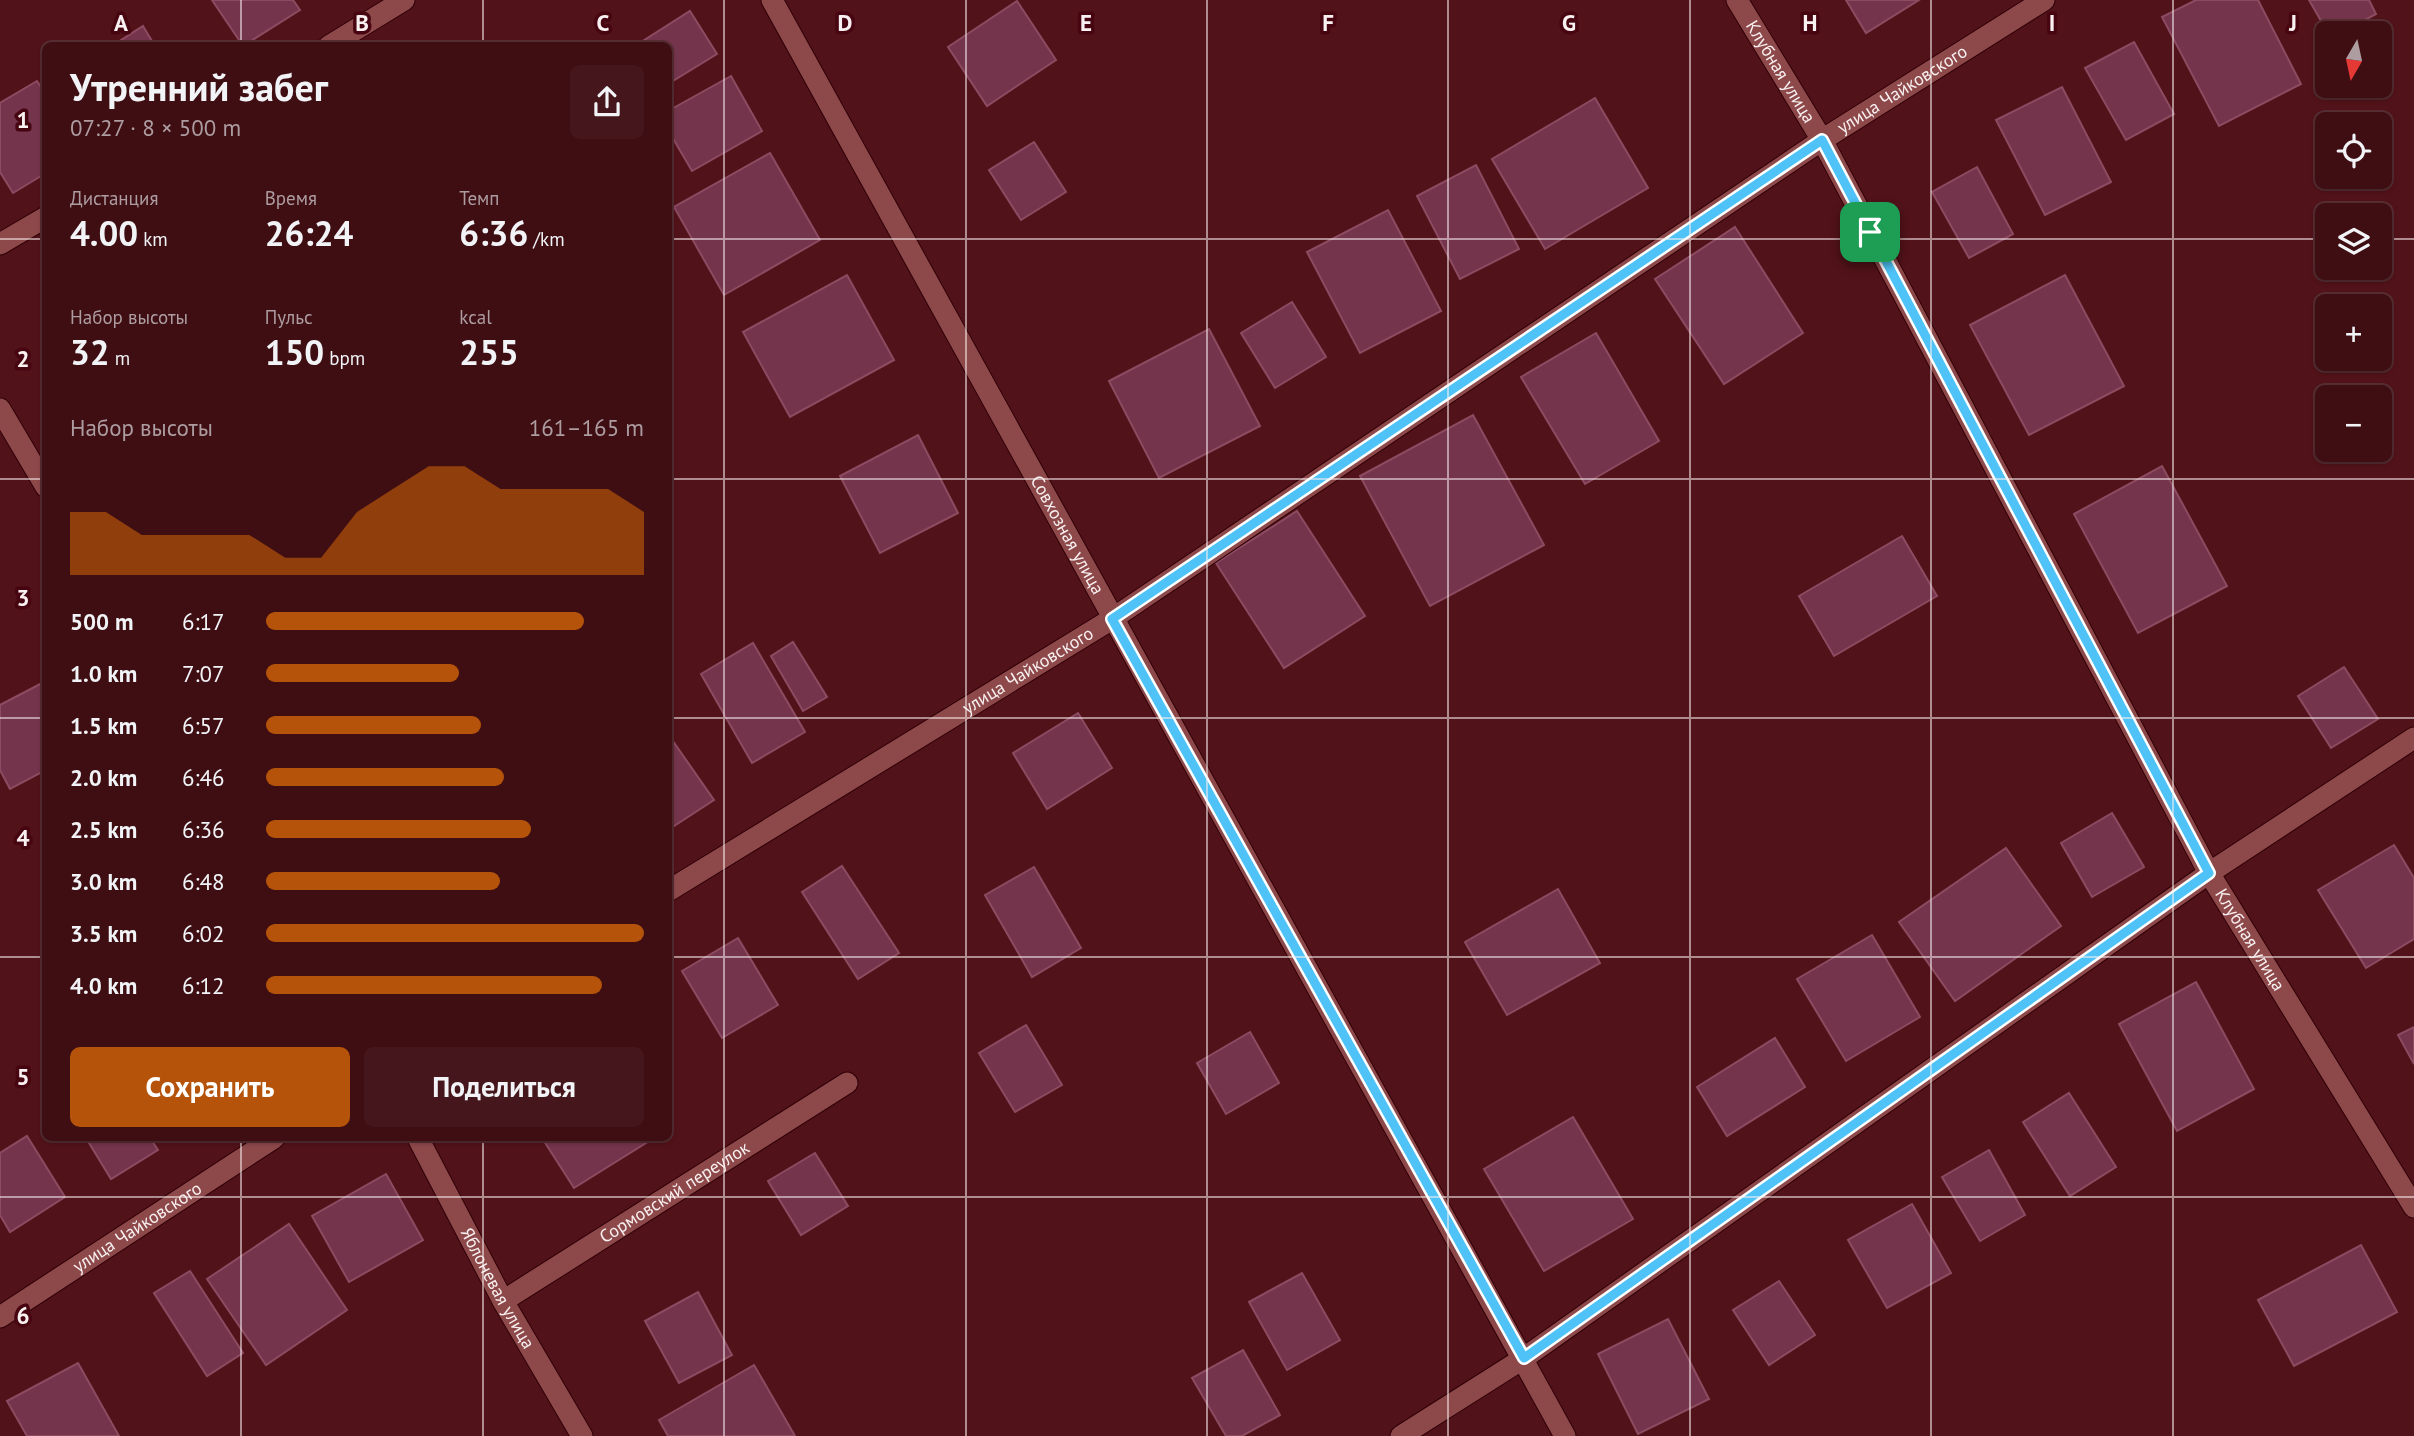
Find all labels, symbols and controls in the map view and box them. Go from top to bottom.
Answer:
text: A [114,8,128,37]
text: B [355,8,369,37]
text: C [597,8,610,37]
text: D [838,8,852,37]
text: E [1080,8,1092,37]
text: F [1322,8,1334,37]
text: G [1562,8,1576,37]
text: H [1803,8,1817,37]
text: I [2049,8,2055,37]
text: J [2288,8,2297,37]
street label: Клубная улица [1741,16,1821,127]
north arrow [2315,21,2392,98]
map controls [2315,21,2392,462]
street label: улица Чайковского [1833,39,1971,139]
text: Утренний забег [70,62,328,111]
button: share [570,65,644,139]
text: 1 [16,105,30,134]
button: locate [2315,112,2392,189]
text: 07:27 · 8 × 500 m [70,113,241,142]
text: Дистанция [70,186,158,210]
text: Время [265,186,317,210]
text: Темп [459,186,500,210]
pin [1840,202,1900,262]
button: layers [2315,203,2392,280]
text: 4.00 [70,210,138,256]
text: 26:24 [265,210,353,256]
text: 6:36 [459,210,528,256]
icon: arrive [1851,213,1889,251]
text: km [138,227,168,251]
text: /km [528,227,565,251]
button: + [2315,294,2392,371]
text: Набор высоты [70,305,188,329]
text: Пульс [265,305,313,329]
text: kcal [459,305,492,329]
text: 32 [70,329,110,375]
text: 150 [265,329,324,375]
text: 255 [459,329,519,375]
text: 2 [16,344,30,373]
text: m [110,346,130,370]
text: bpm [324,346,365,370]
button: − [2315,385,2392,462]
text: Набор высоты [70,413,213,442]
text: 161–165 m [529,413,644,442]
street label: Совхозная улица [1026,471,1110,598]
text: 3 [16,583,30,612]
text: 500 m [70,607,133,636]
text: 6:17 [182,607,225,636]
street label: улица Чайковского [958,621,1097,719]
text: 1.0 km [70,659,137,688]
text: 7:07 [182,659,225,688]
text: 1.5 km [70,711,137,740]
text: 6:57 [182,711,225,740]
text: 2.0 km [70,763,137,792]
text: 6:46 [182,763,225,792]
text: 2.5 km [70,815,137,844]
text: 6:36 [182,815,225,844]
text: 4 [16,823,30,852]
text: 3.0 km [70,867,137,896]
text: 6:48 [182,867,225,896]
street label: Клубная улица [2210,884,2291,995]
text: 3.5 km [70,919,137,948]
text: 6:02 [182,919,225,948]
text: 4.0 km [70,971,137,1000]
text: 6:12 [182,971,225,1000]
button: Сохранить [70,1047,350,1127]
button: Поделиться [364,1047,644,1127]
text: 5 [16,1062,30,1091]
street label: Сормовский переулок [595,1136,754,1248]
street label: улица Чайковского [68,1176,206,1277]
street label: Яблоневая улица [456,1224,540,1353]
text: 6 [16,1301,30,1330]

